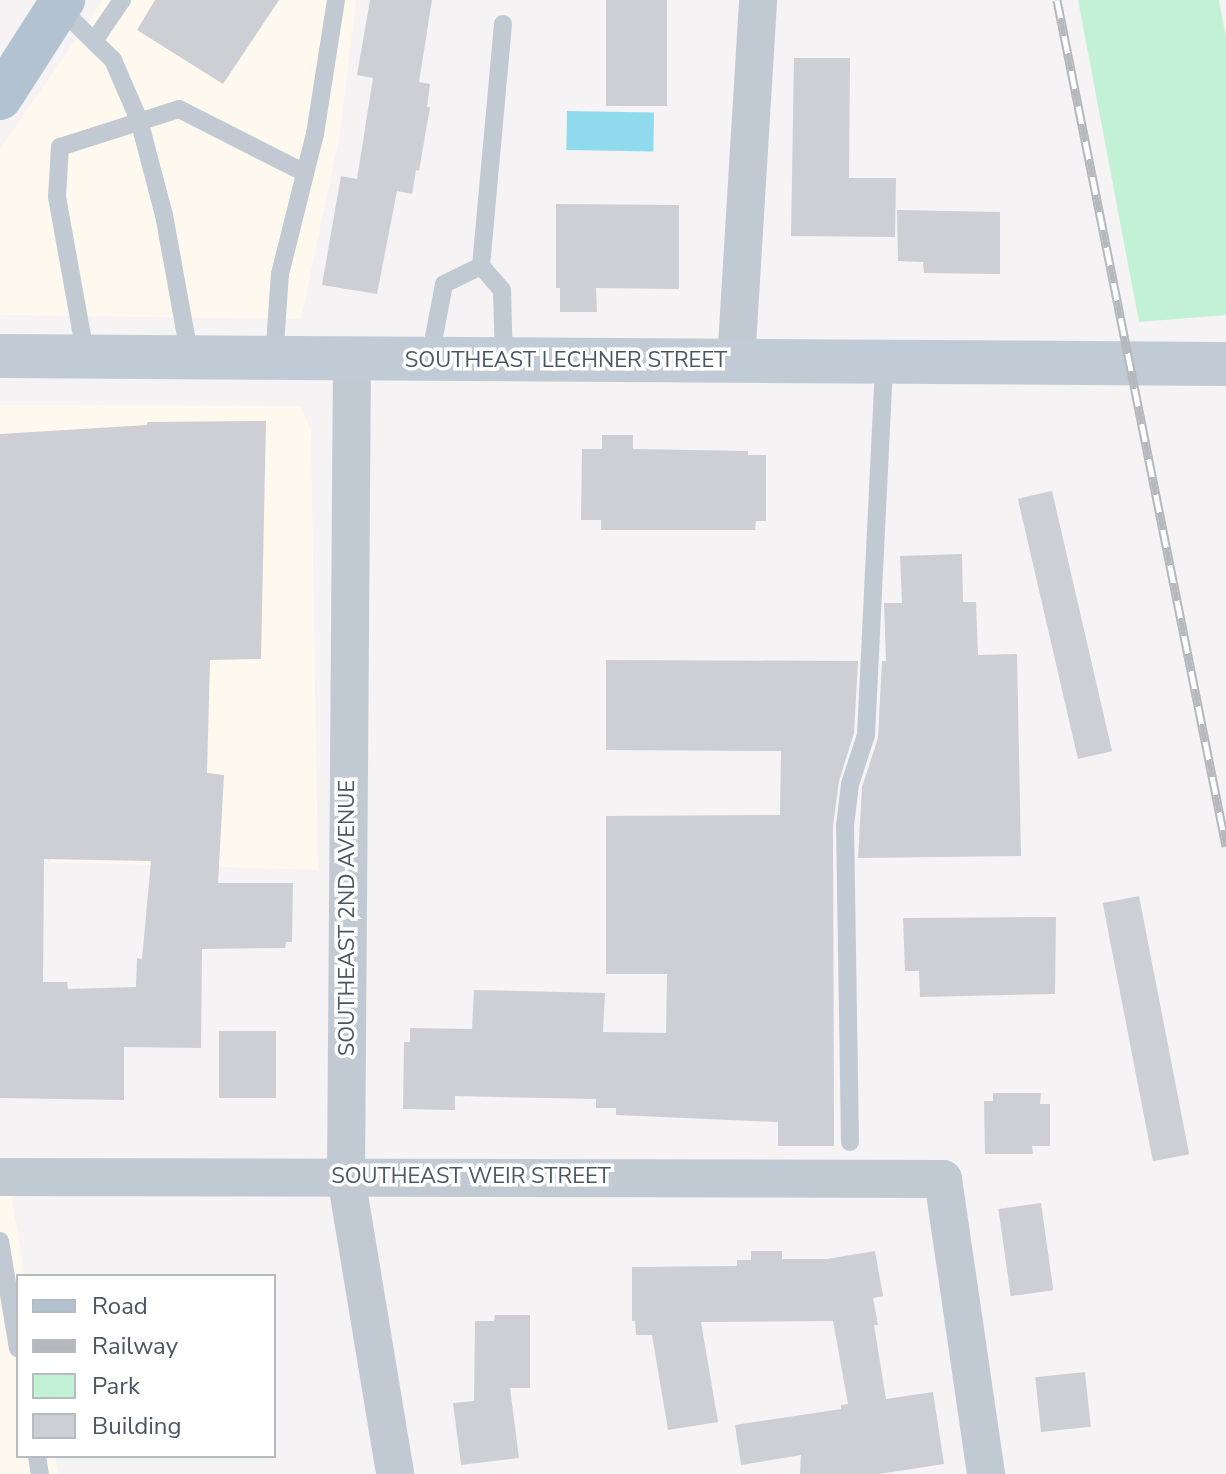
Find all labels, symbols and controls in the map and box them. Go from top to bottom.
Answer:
street label: SOUTHEAST LECHNER STREET [405,348,727,374]
street label: SOUTHEAST 2ND AVENUE [335,780,361,1056]
street label: SOUTHEAST WEIR STREET [331,1164,611,1190]
legend [16,1274,276,1458]
text: Road [92,1290,148,1322]
text: Railway [92,1330,178,1362]
text: Park [92,1370,140,1402]
text: Building [92,1410,182,1442]

